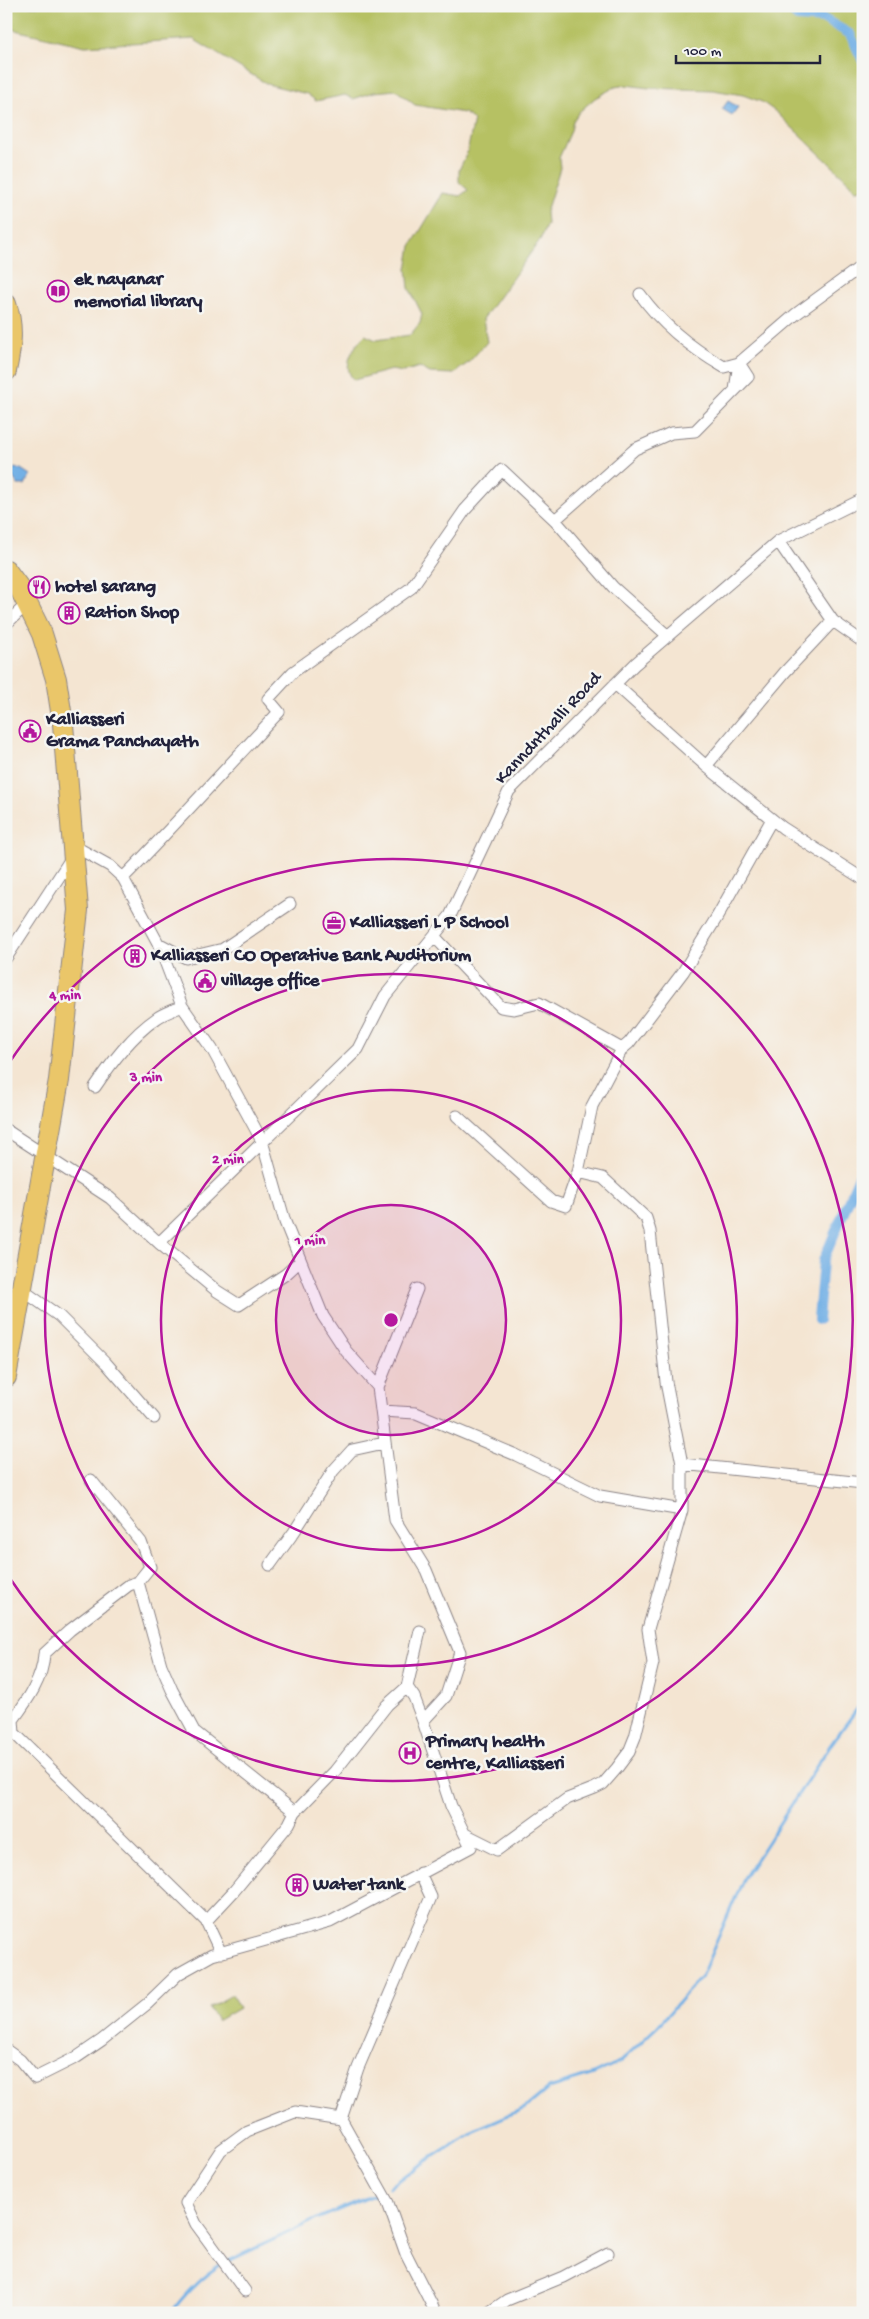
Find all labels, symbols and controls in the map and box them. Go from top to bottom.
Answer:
scale bar [676,32,820,64]
text: 100 m [683,43,722,61]
place label: ek nayanar memorial library [73,269,203,314]
library icon: ek nayanar memorial library [46,279,70,303]
restaurant icon: hotel sarang [27,575,51,599]
place label: hotel sarang [55,576,156,599]
building icon: Ration Shop [57,601,81,625]
place label: Ration Shop [84,602,180,625]
street label: Kanndnthalli Road [491,666,609,790]
place label: Kalliasseri Grama Panchayath [45,709,200,754]
public building icon: Kalliasseri Grama Panchayath [18,719,42,743]
office icon: Kalliasseri L P School [322,911,346,935]
place label: Kalliasseri L P School [349,912,509,935]
building icon: Kalliasseri CO Operative Bank Auditorium [123,944,147,968]
place label: Kalliasseri CO Operative Bank Auditorium [150,945,472,968]
public building icon: village office [193,969,217,993]
place label: village office [220,970,321,993]
text: 4 min [48,987,82,1005]
text: 3 min [129,1069,163,1087]
text: 2 min [212,1151,245,1169]
text: 1 min [294,1232,326,1250]
centre of rings [382,1311,400,1329]
place label: Primary health centre, Kalliasseri [425,1731,565,1776]
hospital icon: Primary health centre, Kalliasseri [398,1741,422,1765]
building icon: Water tank [285,1873,309,1897]
place label: Water tank [312,1874,407,1897]

